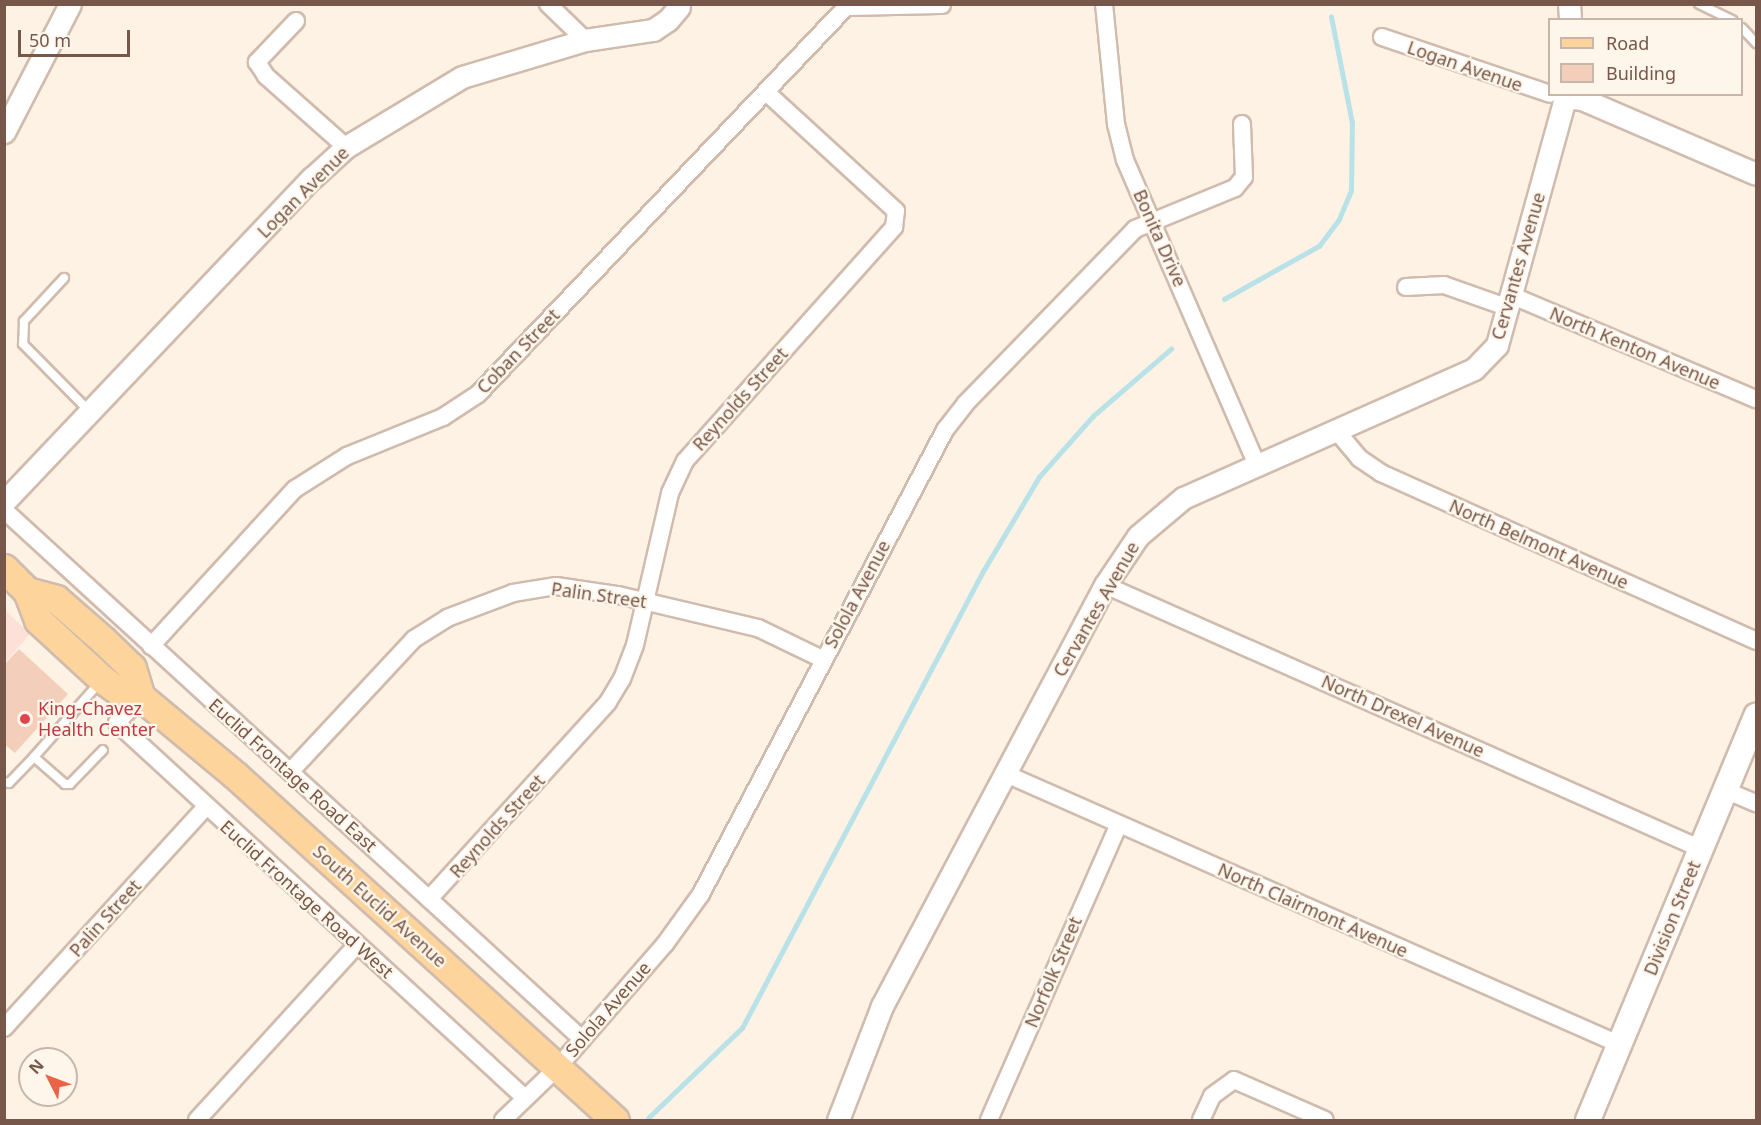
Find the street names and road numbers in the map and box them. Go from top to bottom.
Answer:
street label: Logan Avenue [1405,36,1525,96]
street label: Logan Avenue [253,142,353,242]
street label: Bonita Drive [1129,186,1191,290]
street label: Cervantes Avenue [1487,190,1549,342]
street label: North Kenton Avenue [1547,302,1723,394]
street label: Coban Street [472,304,564,398]
street label: Reynolds Street [688,343,792,455]
street label: North Belmont Avenue [1446,495,1632,593]
street label: Solola Avenue [820,536,894,652]
street label: Cervantes Avenue [1049,538,1143,680]
street label: Palin Street [550,578,648,612]
street label: North Drexel Avenue [1318,670,1488,762]
street label: Euclid Frontage Road East [204,694,382,856]
street label: Reynolds Street [445,770,549,882]
street label: Euclid Frontage Road West [216,816,398,982]
street label: South Euclid Avenue [309,840,451,972]
street label: Division Street [1639,857,1705,979]
street label: North Clairmont Avenue [1215,858,1411,962]
street label: Palin Street [65,875,145,961]
street label: Norfolk Street [1020,913,1086,1031]
street label: Solola Avenue [561,957,655,1061]

